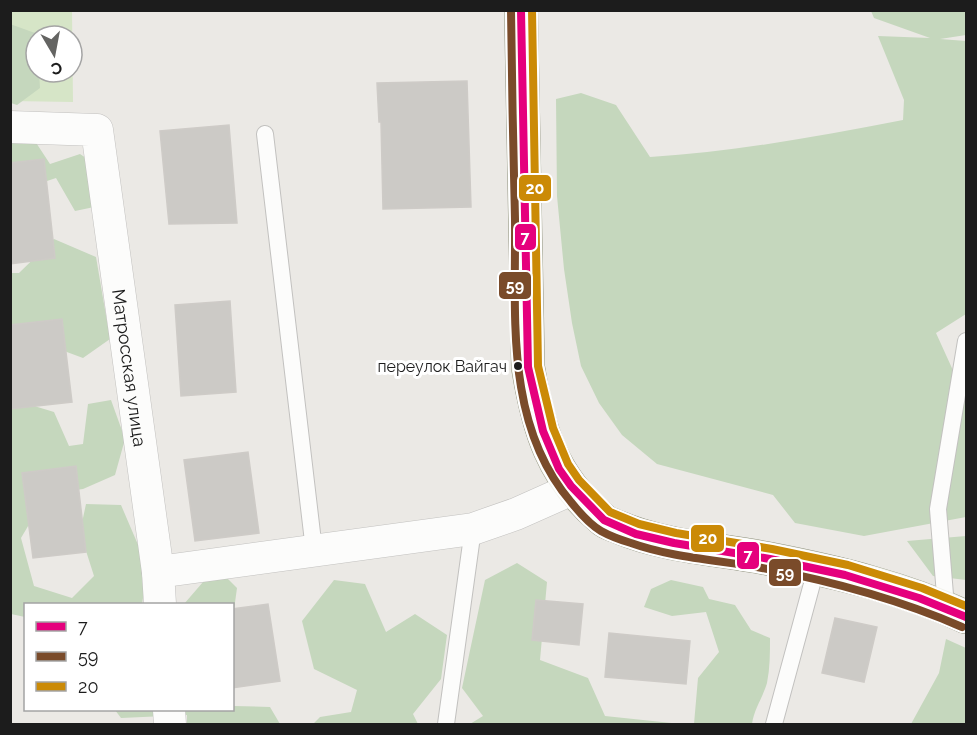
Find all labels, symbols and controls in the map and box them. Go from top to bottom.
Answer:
north arrow [24,24,84,84]
text: С [49,58,64,79]
line badge: 20 [518,174,552,202]
text: 20 [526,179,545,198]
line badge: 7 [514,223,537,251]
text: 7 [521,228,530,247]
line badge: 59 [498,271,532,300]
text: 59 [506,276,524,295]
street label: Матросская улица [109,287,151,448]
place label: переулок Вайгач [377,357,507,376]
marker: переулок Вайгач [512,360,524,372]
line badge: 20 [690,524,725,553]
text: 20 [699,529,718,548]
line badge: 7 [736,541,760,570]
text: 7 [744,546,753,565]
line badge: 59 [768,558,802,587]
text: 59 [776,563,794,582]
legend [24,603,234,711]
text: 7 [78,616,88,637]
text: 59 [78,646,98,667]
text: 20 [78,676,98,697]

